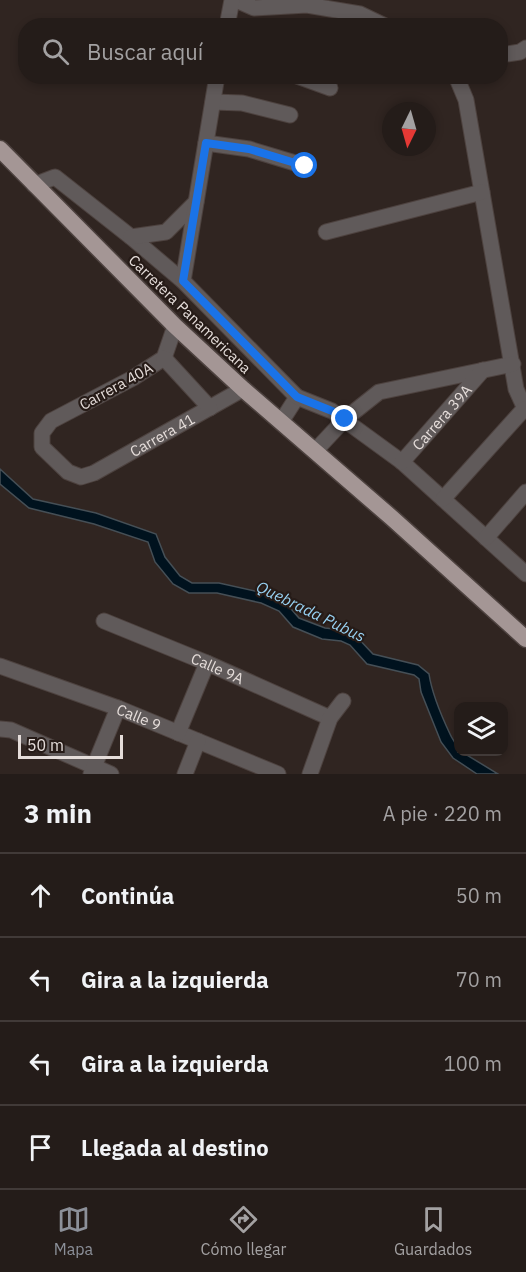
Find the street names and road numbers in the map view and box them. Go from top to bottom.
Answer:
street label: Carretera Panamericana [125,251,255,377]
street label: Carrera 40A [76,358,156,414]
street label: Carrera 39A [408,380,476,454]
street label: Carrera 41 [126,409,198,461]
street label: Calle 9A [188,648,247,688]
street label: Calle 9 [114,699,164,734]

